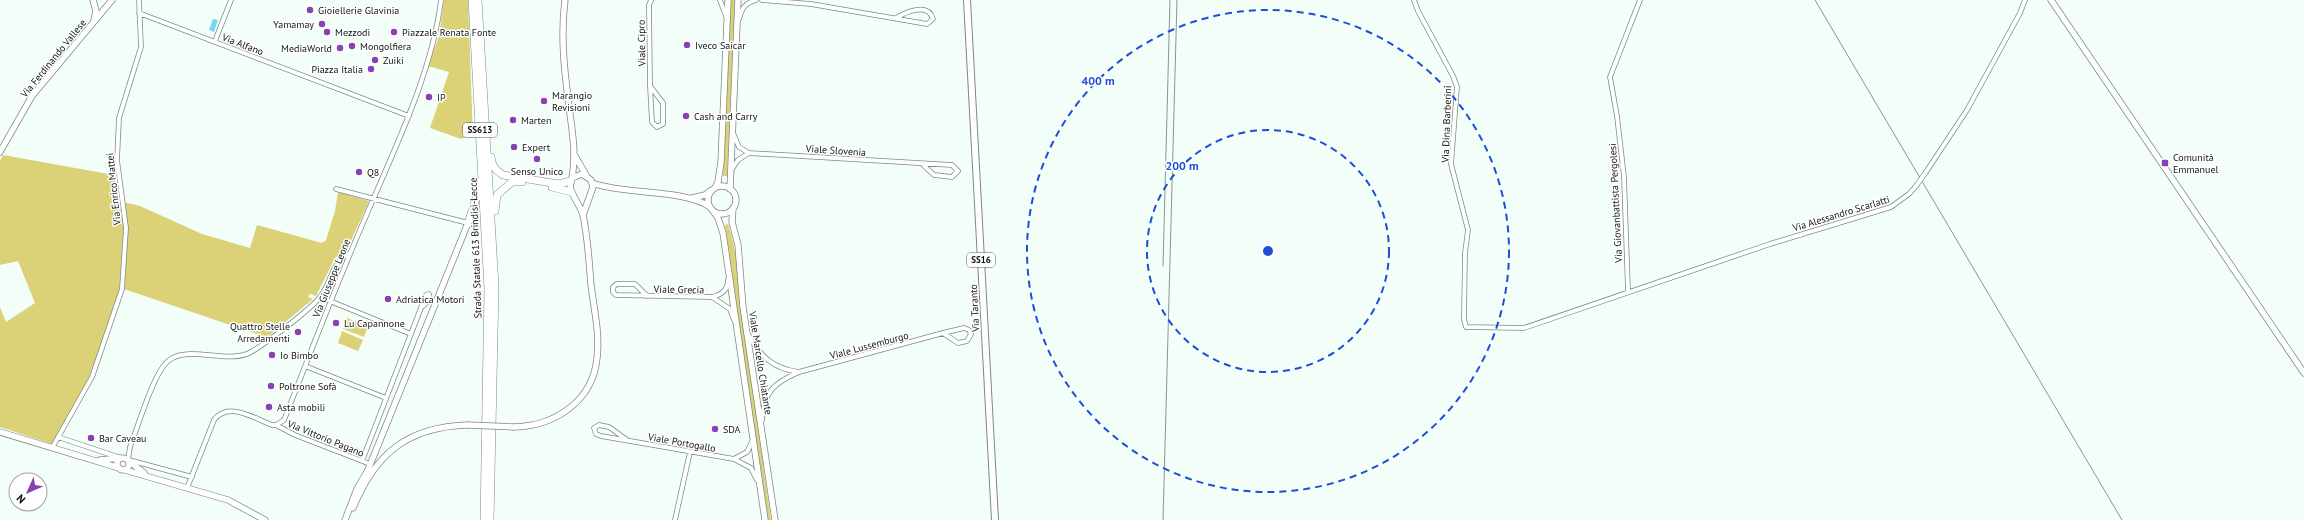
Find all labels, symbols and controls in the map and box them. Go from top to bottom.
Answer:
place label: Gioiellerie Glavinia [318,4,399,17]
marker: Gioiellerie Glavinia [305,5,315,15]
street label: Via Ferdinando Vallese [17,17,89,101]
place label: Yamamay [273,18,314,31]
marker: Yamamay [317,19,327,29]
street label: Viale Cipro [635,20,648,67]
place label: Mezzodì [335,26,370,39]
place label: Piazzale Renata Fonte [402,26,496,39]
marker: Mezzodì [322,27,332,37]
marker: Piazzale Renata Fonte [389,27,399,37]
street label: Via Alfano [219,30,265,58]
place label: Iveco Saicar [695,39,746,52]
place label: Mongolfiera [360,40,411,53]
marker: Iveco Saicar [682,40,692,50]
marker: Mongolfiera [347,41,357,51]
place label: MediaWorld [281,42,332,55]
marker: MediaWorld [335,43,345,53]
place label: Zuiki [383,54,404,67]
marker: Zuiki [370,55,380,65]
place label: Piazza Italia [311,63,363,76]
marker: Piazza Italia [366,64,376,74]
text: 400 m [1081,73,1115,88]
street label: Via Dina Barberini [1439,85,1454,164]
place label: Marangio Revisioni [552,89,592,114]
place label: IP [437,91,446,104]
marker: IP [424,92,434,102]
marker: Marangio Revisioni [539,96,549,106]
place label: Cash and Carry [694,110,758,123]
marker: Cash and Carry [681,111,691,121]
place label: Marten [521,114,551,127]
marker: Marten [508,115,518,125]
road number: SS613 [463,123,497,137]
place label: Expert [522,141,551,154]
marker: Expert [509,142,519,152]
street label: Viale Slovenia [804,142,867,159]
street label: Via Giovanbattista Pergolesi [1606,143,1625,264]
place label: Comunità Emmanuel [2173,151,2219,176]
street label: Via Enrico Mattei [103,152,124,227]
marker: Senso Unico [532,154,542,164]
text: 200 m [1165,158,1199,173]
marker: Comunità Emmanuel [2160,158,2170,168]
place label: Senso Unico [511,165,563,178]
place label: Q8 [367,166,379,179]
marker: Q8 [354,167,364,177]
street label: Strada Statale 613 Brindisi-Lecce [467,177,484,319]
street label: Via Alessandro Scarlatti [1790,193,1891,235]
street label: Via Giuseppe Leone [309,237,353,320]
centre of rings [1261,244,1275,258]
road number: SS16 [967,253,995,267]
street label: Viale Grecia [653,283,704,296]
street label: Via Taranto [967,284,982,333]
place label: Adriatica Motori [396,293,464,306]
marker: Adriatica Motori [383,294,393,304]
street label: Viale Marcello Chiatante [746,309,775,416]
place label: Lu Capannone [344,317,405,330]
marker: Lu Capannone [331,318,341,328]
place label: Quattro Stelle Arredamenti [230,320,290,345]
marker: Quattro Stelle Arredamenti [293,327,303,337]
street label: Viale Lussemburgo [827,329,910,362]
place label: Io Bimbo [280,349,318,362]
marker: Io Bimbo [267,350,277,360]
place label: Poltrone Sofà [279,380,337,393]
marker: Poltrone Sofà [266,381,276,391]
place label: Asta mobili [277,401,325,414]
marker: Asta mobili [264,402,274,412]
street label: Via Vittorio Pagano [285,417,366,460]
place label: SDA [723,423,741,436]
marker: SDA [710,424,720,434]
street label: Viale Portogallo [646,430,717,455]
place label: Bar Caveau [99,432,147,445]
marker: Bar Caveau [86,433,96,443]
north arrow [8,472,48,512]
text: N [13,492,28,507]

